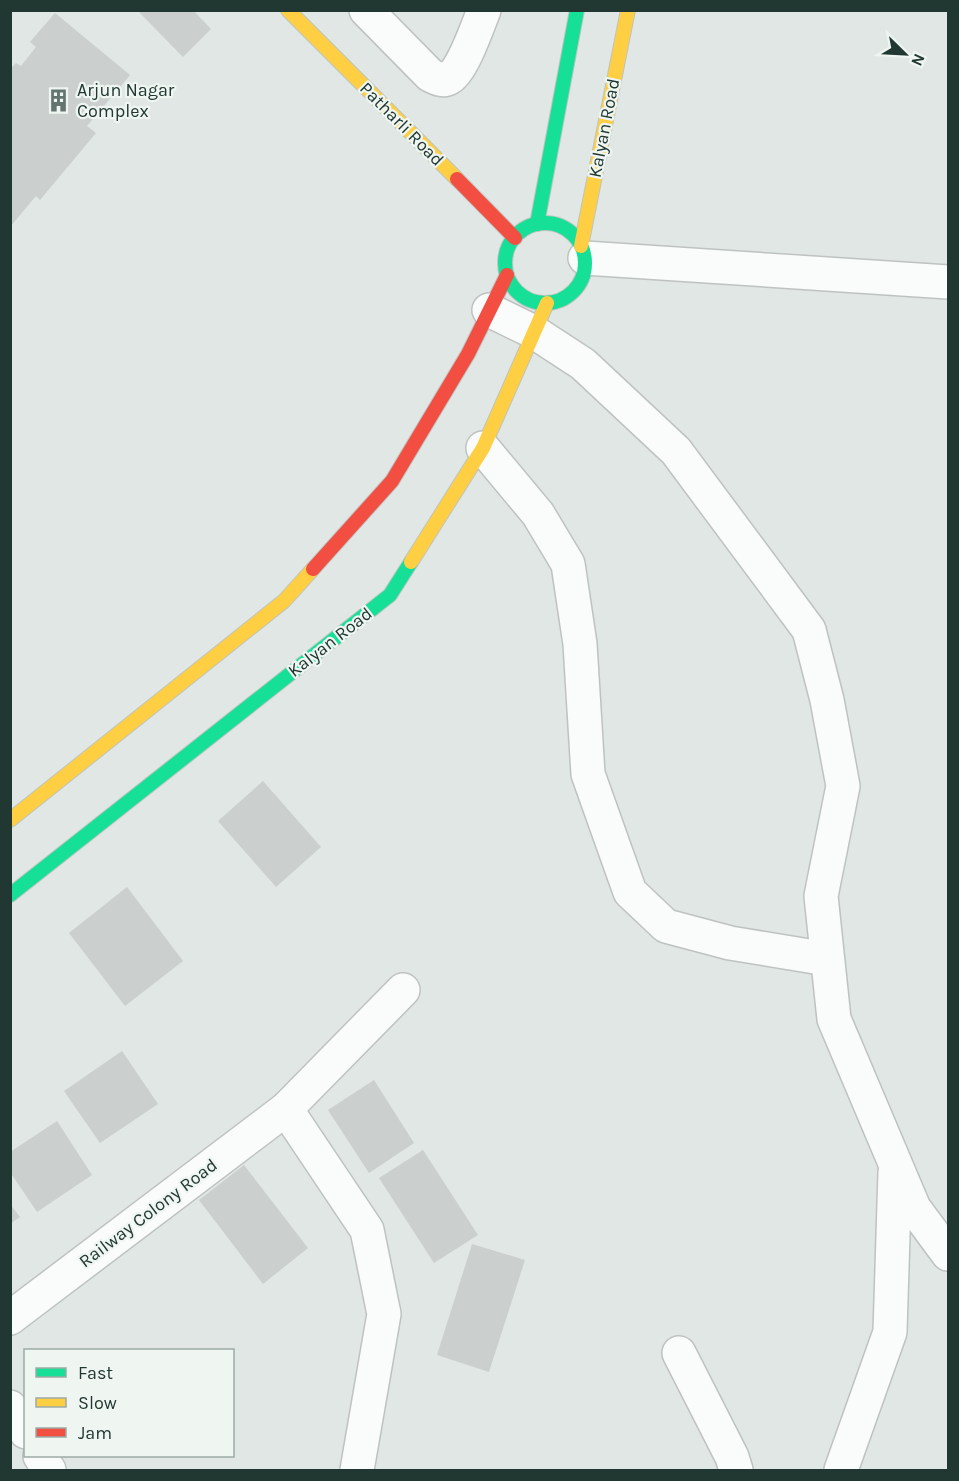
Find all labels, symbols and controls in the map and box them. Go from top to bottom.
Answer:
north arrow [875,24,935,84]
text: N [907,51,929,69]
street label: Kalyan Road [584,76,624,180]
street label: Patharli Road [355,77,449,171]
place label: Arjun Nagar Complex [77,79,175,122]
building icon: Arjun Nagar Complex [46,87,72,113]
street label: Kalyan Road [284,602,376,682]
street label: Railway Colony Road [74,1154,222,1272]
legend [24,1349,234,1457]
text: Fast [78,1362,113,1384]
text: Slow [78,1392,117,1414]
text: Jam [78,1422,112,1444]

